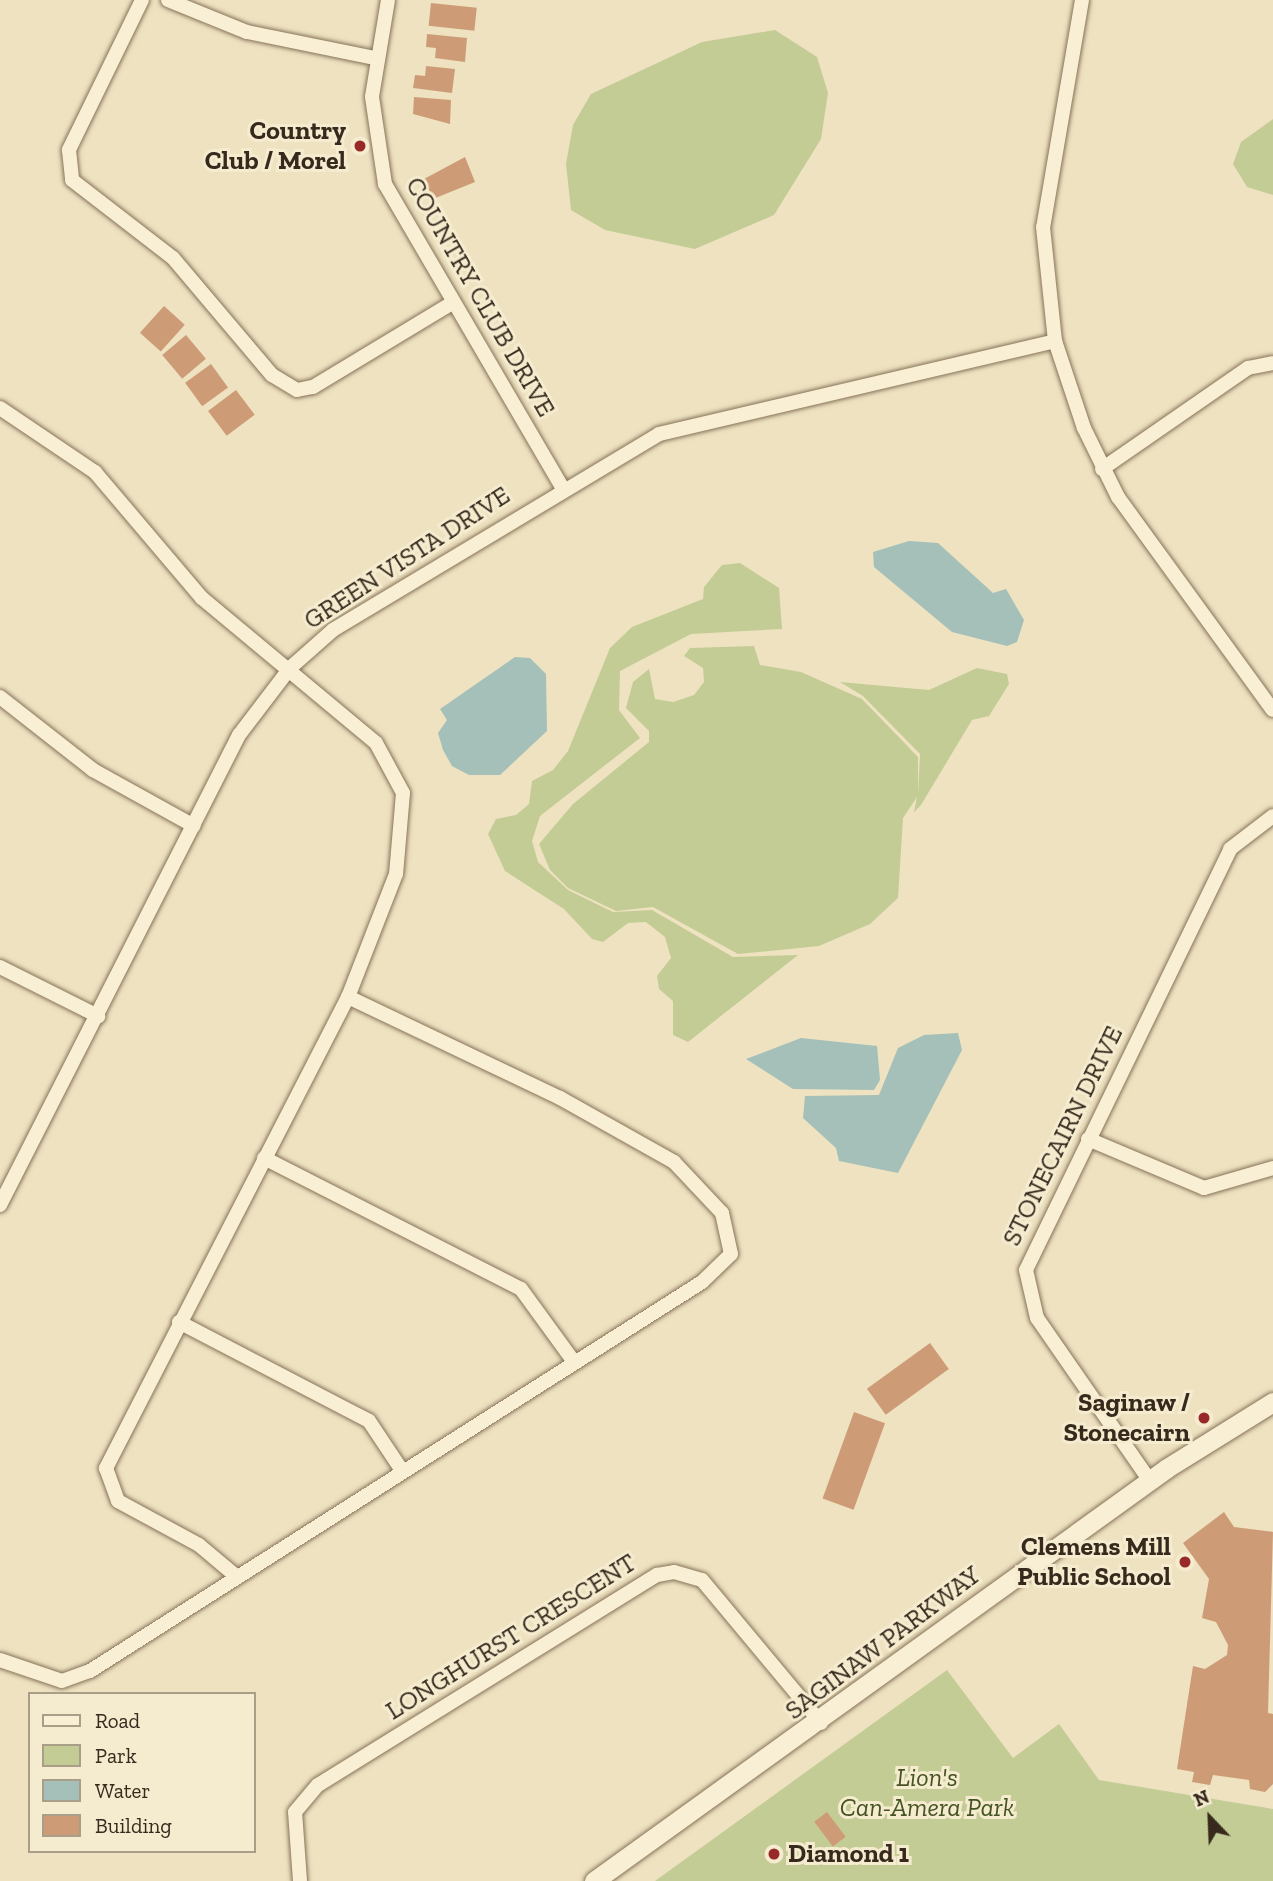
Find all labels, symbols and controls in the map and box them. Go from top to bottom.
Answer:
place label: Country Club / Morel [205,115,346,176]
marker: Country Club / Morel [352,138,368,154]
street label: COUNTRY CLUB DRIVE [398,171,562,423]
street label: GREEN VISTA DRIVE [298,479,516,637]
street label: STONECAIRN DRIVE [996,1021,1130,1251]
place label: Saginaw / Stonecairn [1064,1387,1190,1448]
marker: Saginaw / Stonecairn [1196,1410,1212,1426]
place label: Clemens Mill Public School [1017,1531,1171,1592]
street label: LONGHURST CRESCENT [380,1547,642,1727]
marker: Clemens Mill Public School [1177,1554,1193,1570]
street label: SAGINAW PARKWAY [779,1559,987,1727]
legend [28,1692,256,1853]
text: Road [95,1708,140,1733]
text: Park [95,1743,137,1768]
park label: Lion's Can-Amera Park [840,1762,1014,1824]
text: Water [95,1778,150,1803]
north arrow [1175,1783,1245,1853]
text: N [1190,1785,1213,1812]
text: Building [95,1813,172,1838]
place label: Diamond 1 [788,1838,909,1870]
marker: Diamond 1 [766,1846,782,1862]

